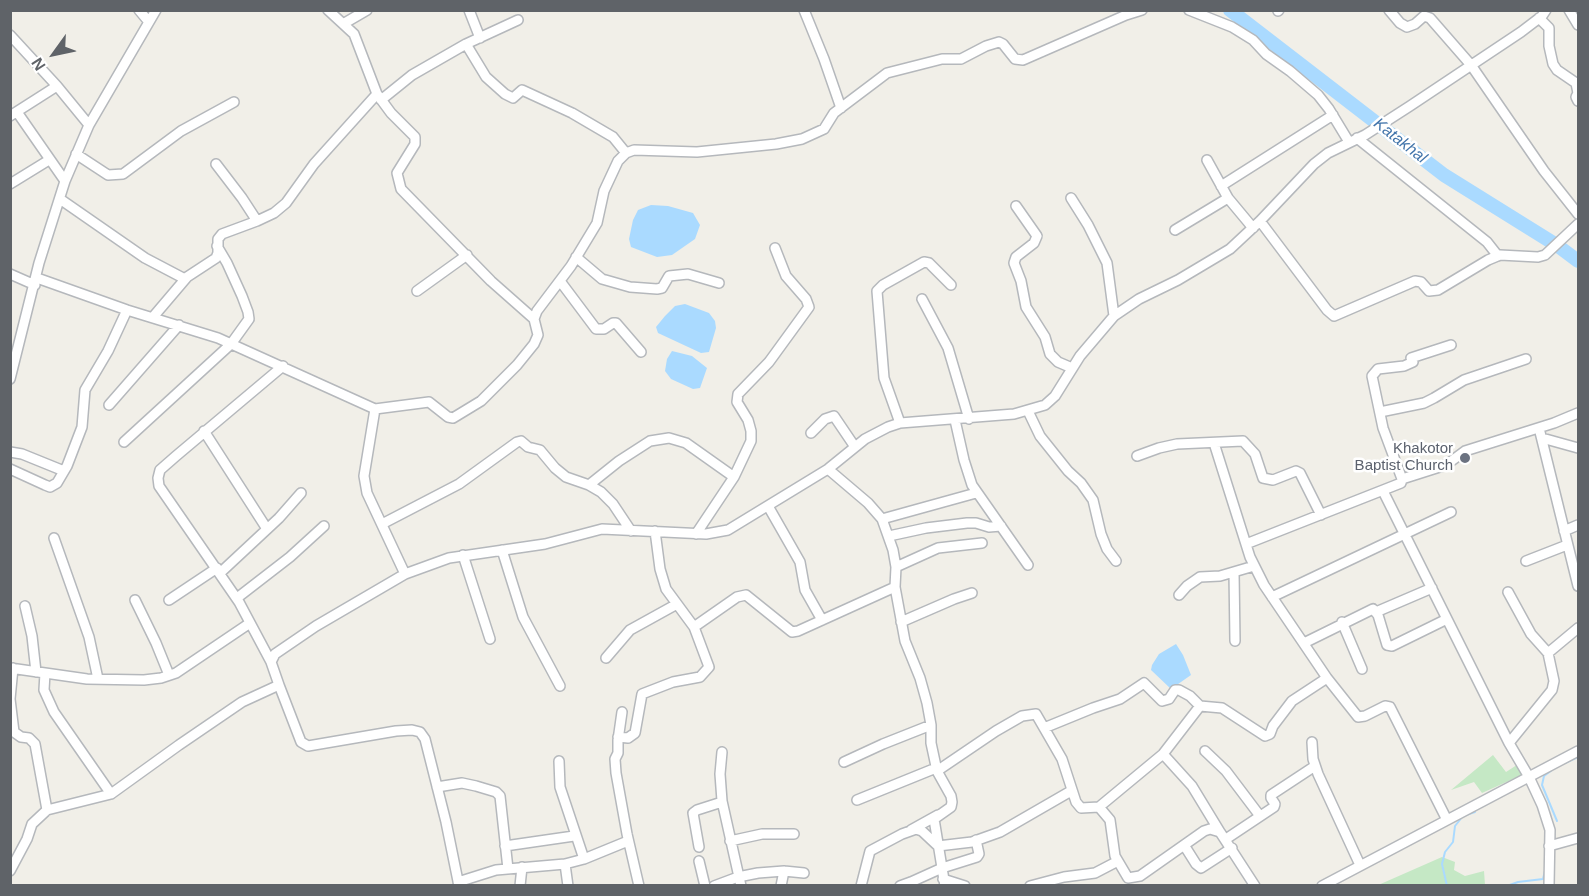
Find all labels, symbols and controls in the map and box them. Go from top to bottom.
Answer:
north arrow [24,24,84,84]
text: N [28,55,49,74]
water label: Katakhal [1370,114,1430,168]
place label: Khakotor Baptist Church [1355,440,1453,475]
marker: Khakotor Baptist Church [1458,451,1472,465]

